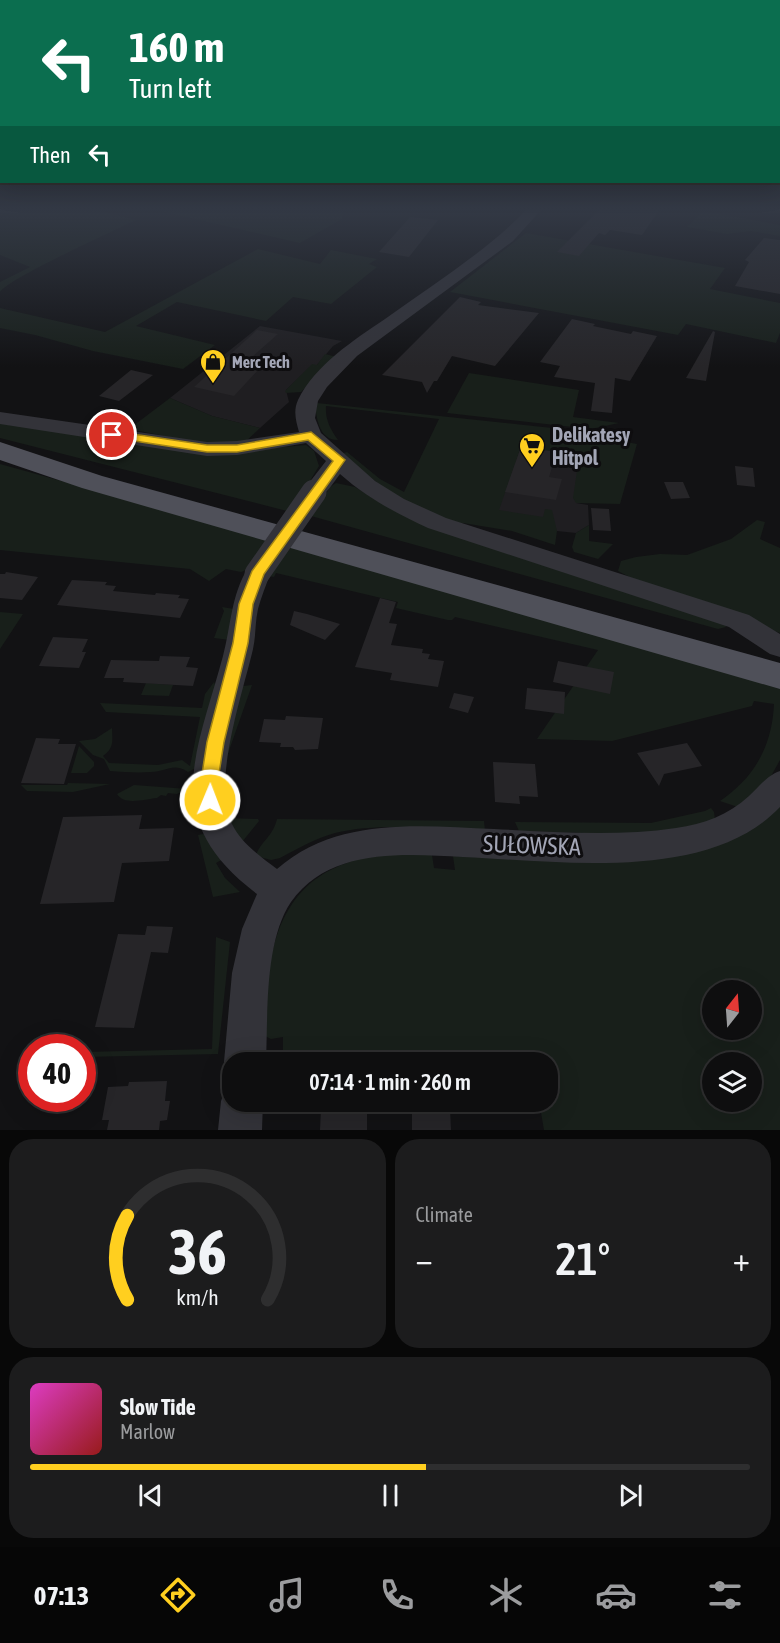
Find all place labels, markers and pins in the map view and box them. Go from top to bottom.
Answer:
shop icon: Merc Tech [198,347,228,385]
place label: Merc Tech [232,353,290,371]
pin [86,409,137,460]
place label: Delikatesy Hitpol [552,423,631,469]
supermarket icon: Delikatesy Hitpol [517,431,547,469]

